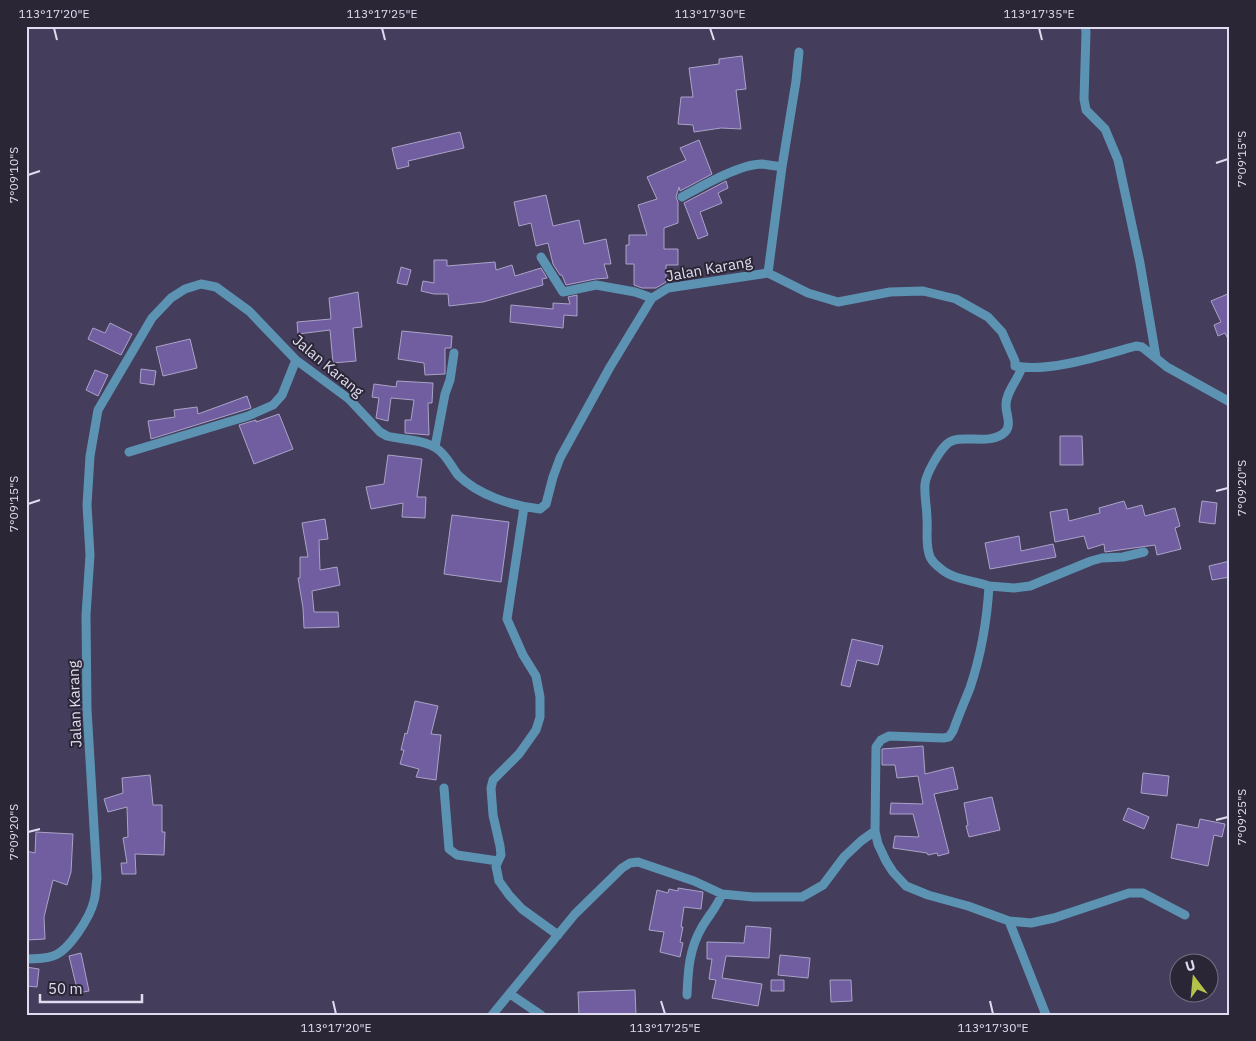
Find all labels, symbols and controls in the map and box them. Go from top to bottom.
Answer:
text: 113°17'20"E [19,6,89,21]
text: 113°17'25"E [347,6,417,21]
text: 113°17'30"E [675,6,745,21]
text: 113°17'35"E [1004,6,1074,21]
text: 7°09'15"S [1234,131,1249,187]
text: 7°09'10"S [6,147,21,203]
street label: Jalan Karang [664,252,753,285]
street label: Jalan Karang [289,330,368,401]
text: 7°09'20"S [1234,460,1249,516]
text: 7°09'15"S [6,476,21,532]
street label: Jalan Karang [63,660,86,748]
text: 7°09'25"S [1234,789,1249,845]
text: 7°09'20"S [6,804,21,860]
north arrow [1168,954,1218,1004]
text: U [1183,956,1198,975]
scale bar [40,971,142,1003]
text: 50 m [48,979,83,998]
text: 113°17'20"E [301,1020,371,1035]
text: 113°17'25"E [630,1020,700,1035]
text: 113°17'30"E [958,1020,1028,1035]

